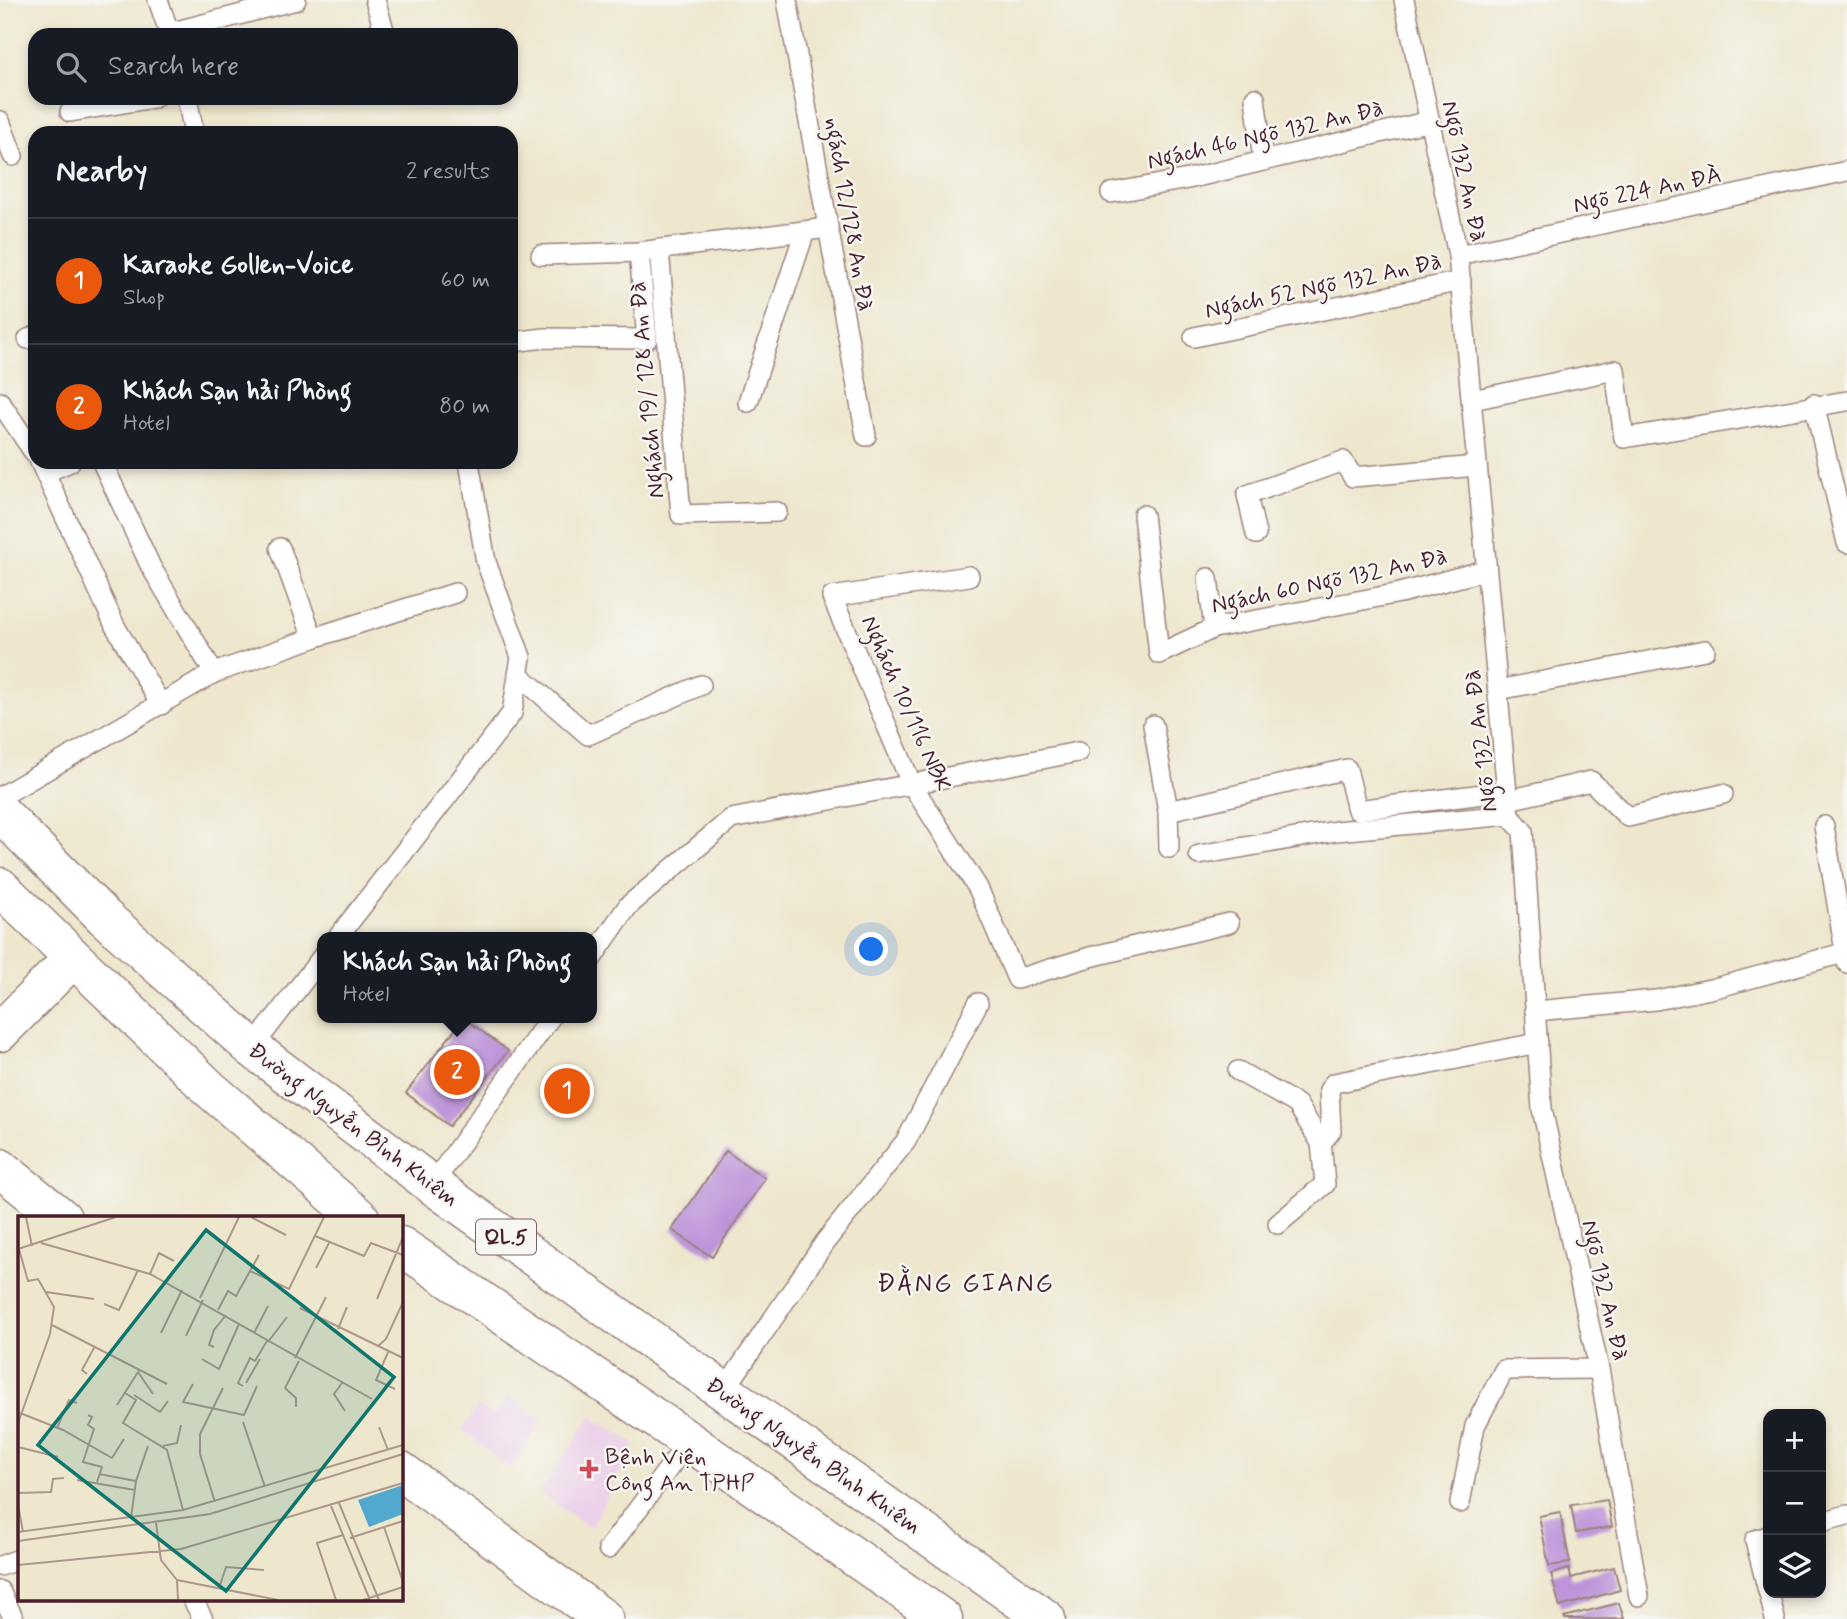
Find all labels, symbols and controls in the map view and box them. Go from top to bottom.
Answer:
search box [28,28,518,105]
icon: search [52,48,90,86]
text: Search here [108,50,239,84]
street label: Ngách 46 Ngõ 132 An Đà [1144,94,1387,180]
street label: Ngõ 132 An Đà [1432,98,1493,245]
street label: ngách 12/128 An Đà [814,115,880,314]
text: Nearby [56,152,147,191]
text: 2 results [406,157,490,187]
street label: Ngõ 224 An ĐÀ [1571,161,1725,223]
street label: Ngách 52 Ngõ 132 An Đà [1202,247,1445,329]
text: Karaoke Gollen-Voice [123,249,354,283]
text: 1 [74,266,84,296]
text: 60 m [441,266,490,296]
street label: Nghách 19/ 128 An Đà [624,280,674,500]
text: Shop [123,283,165,313]
text: Khách Sạn hải Phòng [123,375,352,409]
text: 2 [73,392,85,422]
text: 80 m [439,392,490,422]
text: Hotel [123,409,170,439]
street label: Ngách 60 Ngõ 132 An Đà [1209,542,1450,624]
street label: Nghách 10/116 NBK [851,611,957,797]
street label: Ngõ 132 An Đà [1458,668,1508,814]
popup [317,932,597,1023]
your location [854,932,888,966]
text: Khách Sạn hải Phòng [343,946,571,980]
text: Hotel [343,980,389,1010]
street label: Đường Nguyễn Bỉnh Khiêm [240,1037,464,1216]
pin: 2 [434,1046,480,1098]
pin: 1 [544,1065,590,1117]
inset map [18,1216,402,1602]
street label: Ngõ 132 An Đà [1571,1217,1635,1364]
road number: QL.5 [476,1220,536,1254]
district label: ĐẰNG GIANG [877,1265,1055,1301]
street label: Đường Nguyễn Bỉnh Khiêm [698,1371,926,1544]
map controls [1763,1409,1826,1598]
button: + [1763,1409,1826,1472]
place label: Bệnh Viện Công An TPHP [605,1443,755,1501]
marker: Bệnh Viện Công An TPHP [579,1459,599,1479]
button: − [1763,1472,1826,1535]
button: layers [1763,1535,1826,1598]

